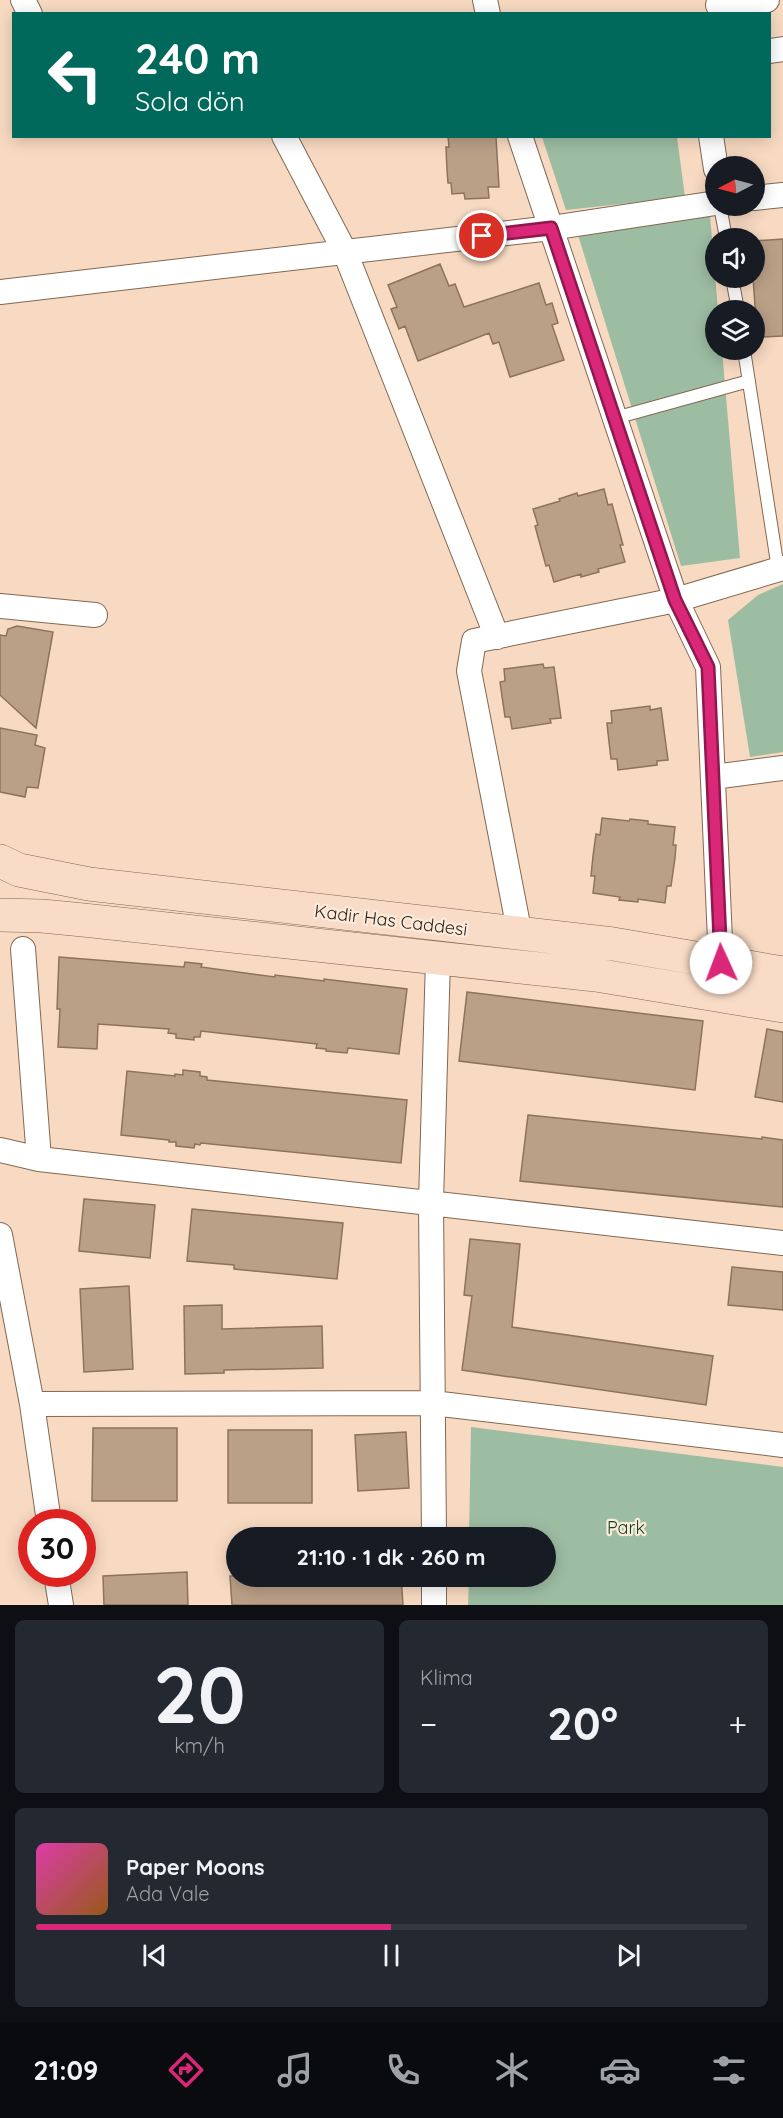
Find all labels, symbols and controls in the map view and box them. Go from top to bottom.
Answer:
text: 240 m [135,32,260,85]
icon: left [36,36,114,114]
text: Sola dön [135,84,245,118]
north arrow [705,156,765,216]
map controls [705,156,765,360]
pin [456,210,507,261]
icon: arrive [465,219,498,252]
button: sound [705,228,765,288]
button: layers [705,300,765,360]
street label: Kadir Has Caddesi [313,899,469,941]
position arrow [689,931,753,995]
speed limit sign: 30 [18,1509,96,1587]
park label: Park [607,1516,645,1539]
text: 21:10 · 1 dk · 260 m [296,1543,486,1571]
text: 20 [153,1645,246,1743]
text: Klima [420,1665,473,1690]
text: 20° [547,1695,618,1751]
text: − [420,1703,437,1744]
text: + [728,1703,747,1744]
text: km/h [174,1733,225,1758]
text: Paper Moons [126,1853,265,1881]
text: Ada Vale [126,1881,210,1906]
icon: previous [138,1939,171,1972]
icon: pause [375,1939,408,1972]
icon: next [612,1939,645,1972]
icon: directions [165,2049,207,2091]
icon: music [274,2049,316,2091]
icon: phone [382,2049,424,2091]
icon: climate [491,2049,533,2091]
icon: car [599,2049,641,2091]
icon: filters [708,2049,750,2091]
text: 21:09 [33,2053,98,2087]

